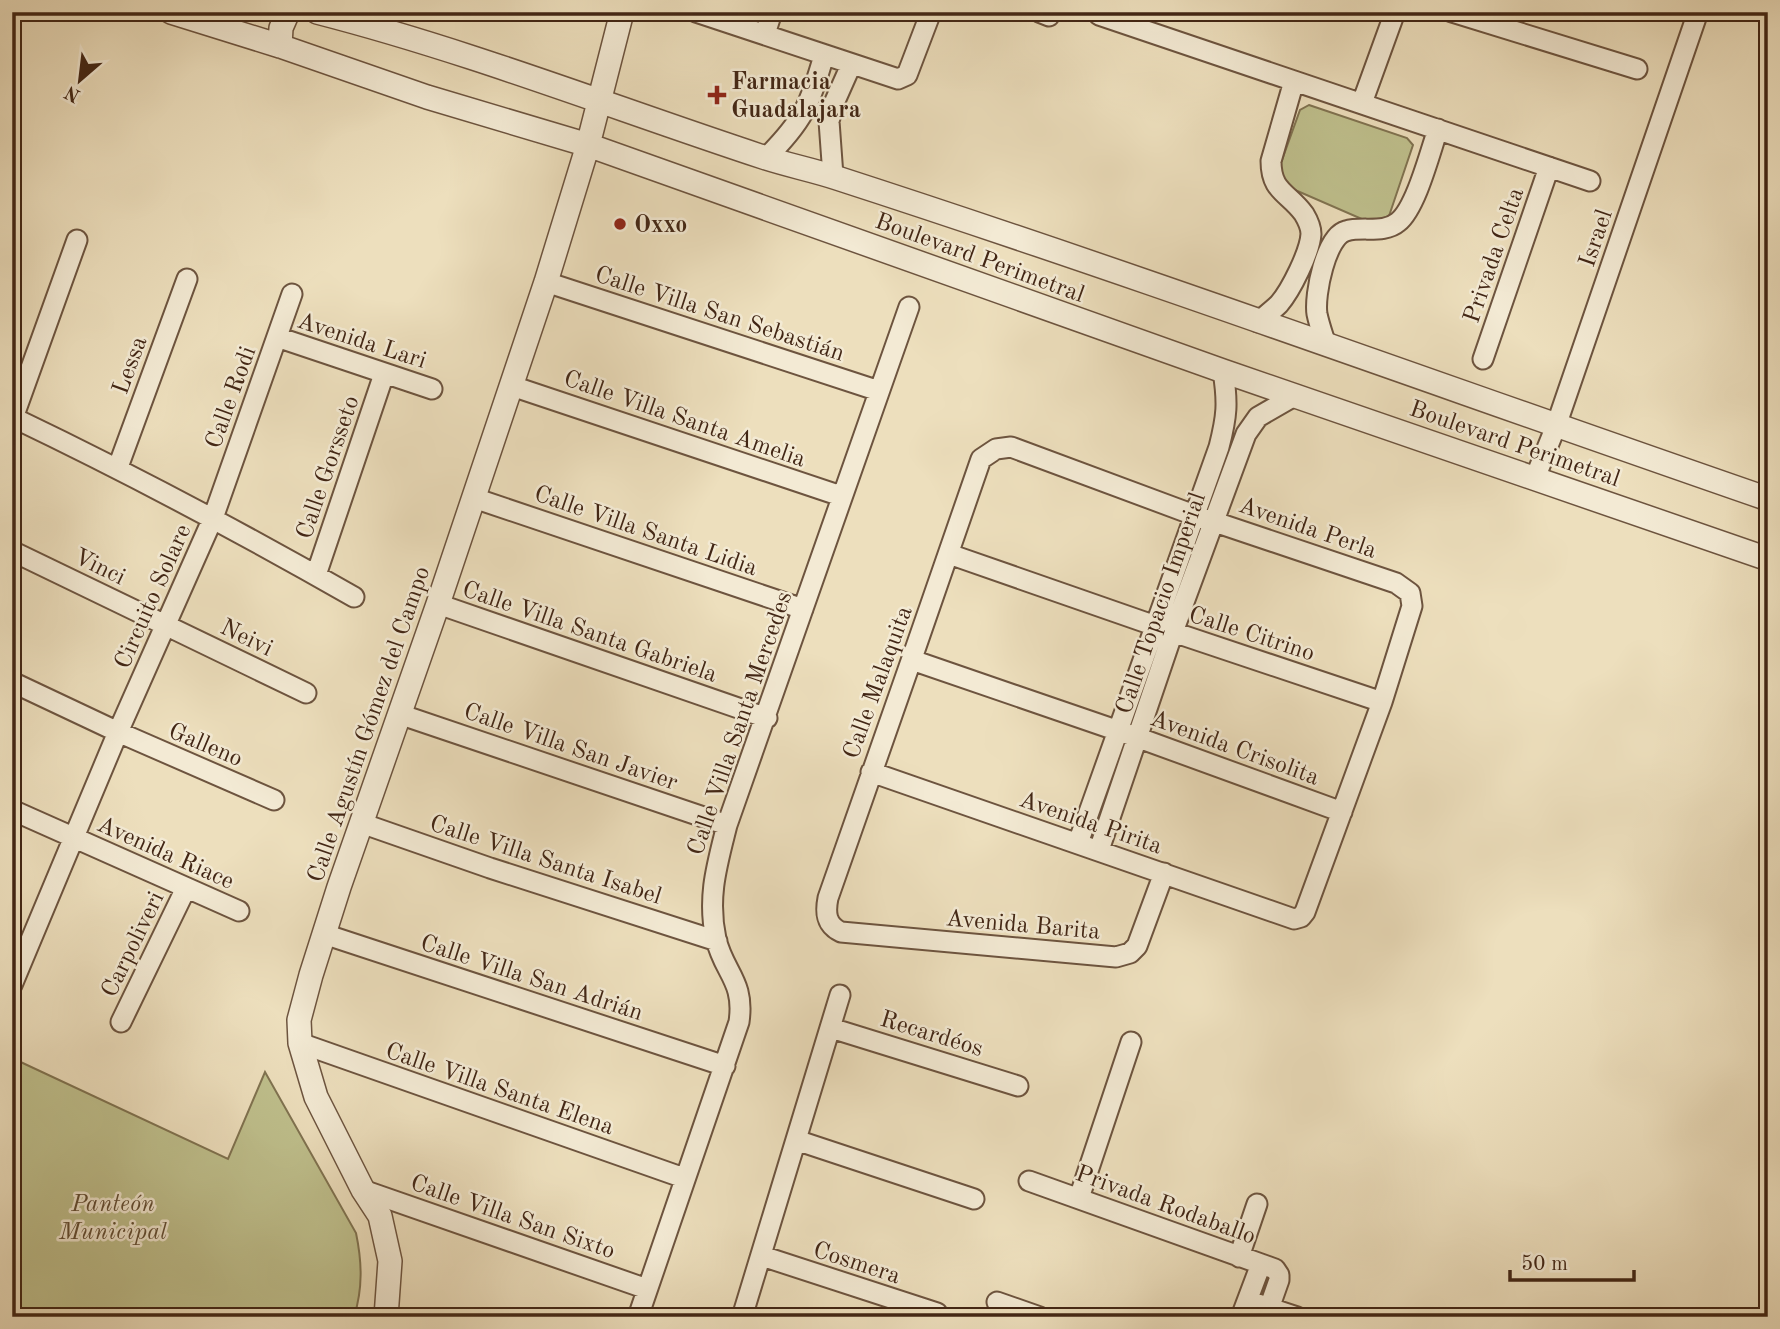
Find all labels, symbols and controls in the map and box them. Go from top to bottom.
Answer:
north arrow [46,46,116,116]
place label: Farmacia Guadalajara [731,71,861,123]
text: N [62,81,84,105]
marker: Farmacia Guadalajara [709,87,725,103]
street label: Privada Celta [1461,185,1529,326]
street label: Israel [1576,207,1618,270]
street label: Boulevard Perimetral [871,210,1087,308]
place label: Oxxo [634,214,687,238]
marker: Oxxo [612,216,628,232]
street label: Calle Villa San Sebastián [592,263,847,367]
street label: Avenida Lari [294,310,429,374]
street label: Lessa [109,333,152,398]
street label: Calle Rodi [202,343,261,452]
street label: Calle Villa Santa Amelia [560,367,808,473]
street label: Calle Gorsseto [293,393,365,542]
street label: Boulevard Perimetral [1406,398,1623,492]
street label: Calle Villa Santa Lidia [531,482,760,581]
street label: Calle Topacio Imperial [1113,490,1211,718]
street label: Avenida Perla [1235,494,1380,564]
street label: Circuito Solare [111,521,196,673]
street label: Vinci [70,545,129,590]
street label: Calle Agustín Gómez del Campo [304,564,435,886]
street label: Calle Villa Santa Gabriela [459,578,720,688]
street label: Calle Villa Santa Mercedes [684,589,797,859]
street label: Calle Malaquita [840,603,918,762]
street label: Calle Citrino [1185,603,1317,667]
street label: Neivi [216,616,276,662]
street label: Calle Villa San Javier [460,700,681,796]
street label: Avenida Crisolita [1147,707,1322,791]
street label: Galleno [165,720,246,772]
street label: Avenida Pirita [1016,788,1165,860]
street label: Calle Villa Santa Isabel [426,812,664,910]
street label: Avenida Riace [93,813,237,895]
street label: Carpoliveri [98,888,170,1001]
street label: Avenida Barita [945,907,1101,945]
street label: Calle Villa San Adrián [417,932,646,1026]
street label: Recardéos [877,1008,986,1062]
street label: Calle Villa Santa Elena [382,1040,617,1140]
street label: Privada Rodaballo [1072,1162,1259,1250]
street label: Calle Villa San Sixto [407,1172,618,1264]
park label: Panteón Municipal [58,1193,167,1245]
scale bar [1510,1238,1635,1282]
street label: Cosmera [810,1239,903,1289]
text: 50 m [1521,1254,1568,1275]

